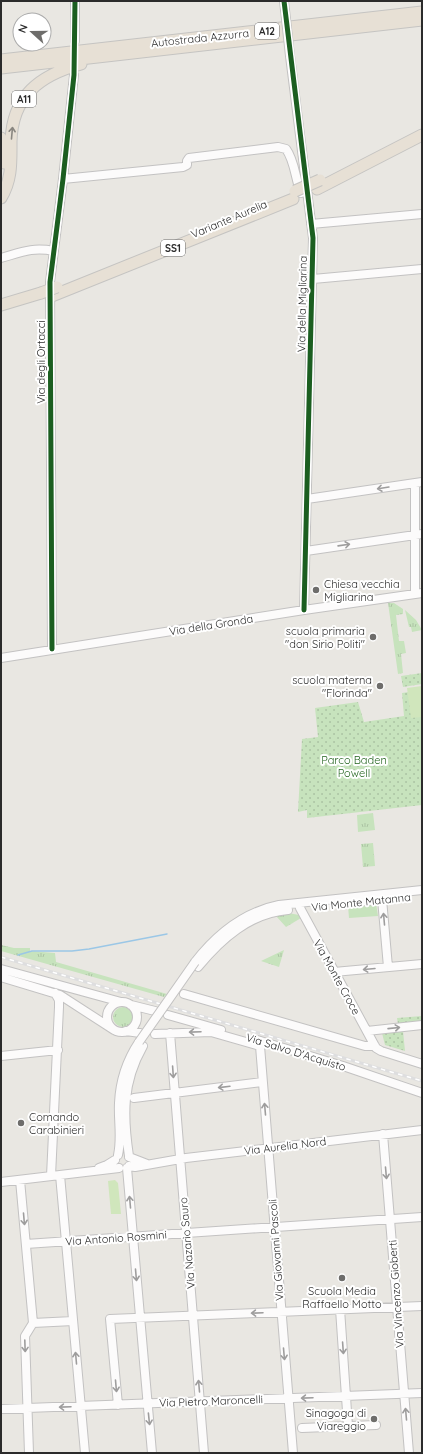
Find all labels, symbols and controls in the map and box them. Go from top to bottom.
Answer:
north arrow [12,12,52,52]
text: N [15,22,31,35]
road number: A12 [255,23,279,39]
street label: Autostrada Azzurra [150,26,250,50]
road number: A11 [12,91,36,107]
one-way arrow [8,127,16,140]
street label: Variante Aurelia [189,197,269,241]
road number: SS1 [161,240,185,256]
street label: Via della Migliarina [294,256,310,352]
street label: Via degli Ortacci [34,320,48,404]
one-way arrow [377,484,390,492]
one-way arrow [337,541,350,549]
place label: Chiesa vecchia Migliarina [324,577,400,604]
marker: Chiesa vecchia Migliarina [311,585,321,595]
street label: Via della Gronda [168,611,254,639]
place label: scuola primaria "don Sirio Politi" [285,624,365,651]
marker: scuola primaria "don Sirio Politi" [368,632,378,642]
place label: scuola materna "Florinda" [292,673,372,700]
marker: scuola materna "Florinda" [375,681,385,691]
park label: Parco Baden Powell [321,753,387,780]
street label: Via Monte Matanna [311,890,411,914]
one-way arrow [380,913,388,926]
street label: Via Monte Croce [311,937,363,1017]
one-way arrow [363,965,376,972]
one-way arrow [387,1024,400,1032]
one-way arrow [189,1029,202,1036]
street label: Via Salvo D'Acquisto [244,1030,348,1074]
one-way arrow [169,1065,176,1078]
one-way arrow [218,1083,231,1091]
one-way arrow [261,1103,269,1116]
place label: Comando Carabinieri [29,1110,84,1137]
marker: Comando Carabinieri [16,1118,26,1128]
street label: Via Aurelia Nord [243,1134,327,1158]
one-way arrow [382,1166,390,1179]
one-way arrow [126,1196,133,1209]
street label: Via Nazario Sauro [176,1196,198,1289]
street label: Via Giovanni Pascoli [265,1199,287,1301]
one-way arrow [20,1212,27,1225]
street label: Via Antonio Rosmini [65,1227,167,1249]
street label: Via Vincenzo Gioberti [385,1239,407,1349]
one-way arrow [133,1268,140,1281]
marker: Scuola Media Raffaello Motto [337,1273,347,1283]
place label: Scuola Media Raffaello Motto [302,1284,382,1311]
one-way arrow [251,1309,264,1316]
one-way arrow [21,1339,29,1352]
one-way arrow [339,1341,346,1354]
one-way arrow [280,1347,288,1360]
one-way arrow [73,1352,80,1365]
one-way arrow [113,1379,120,1392]
one-way arrow [195,1380,202,1393]
street label: Via Pietro Maroncelli [159,1392,263,1410]
one-way arrow [301,1394,314,1401]
one-way arrow [59,1403,72,1411]
place label: Sinagoga di Viareggio [306,1406,366,1433]
one-way arrow [402,1408,409,1421]
one-way arrow [145,1412,152,1425]
marker: Sinagoga di Viareggio [369,1414,379,1424]

